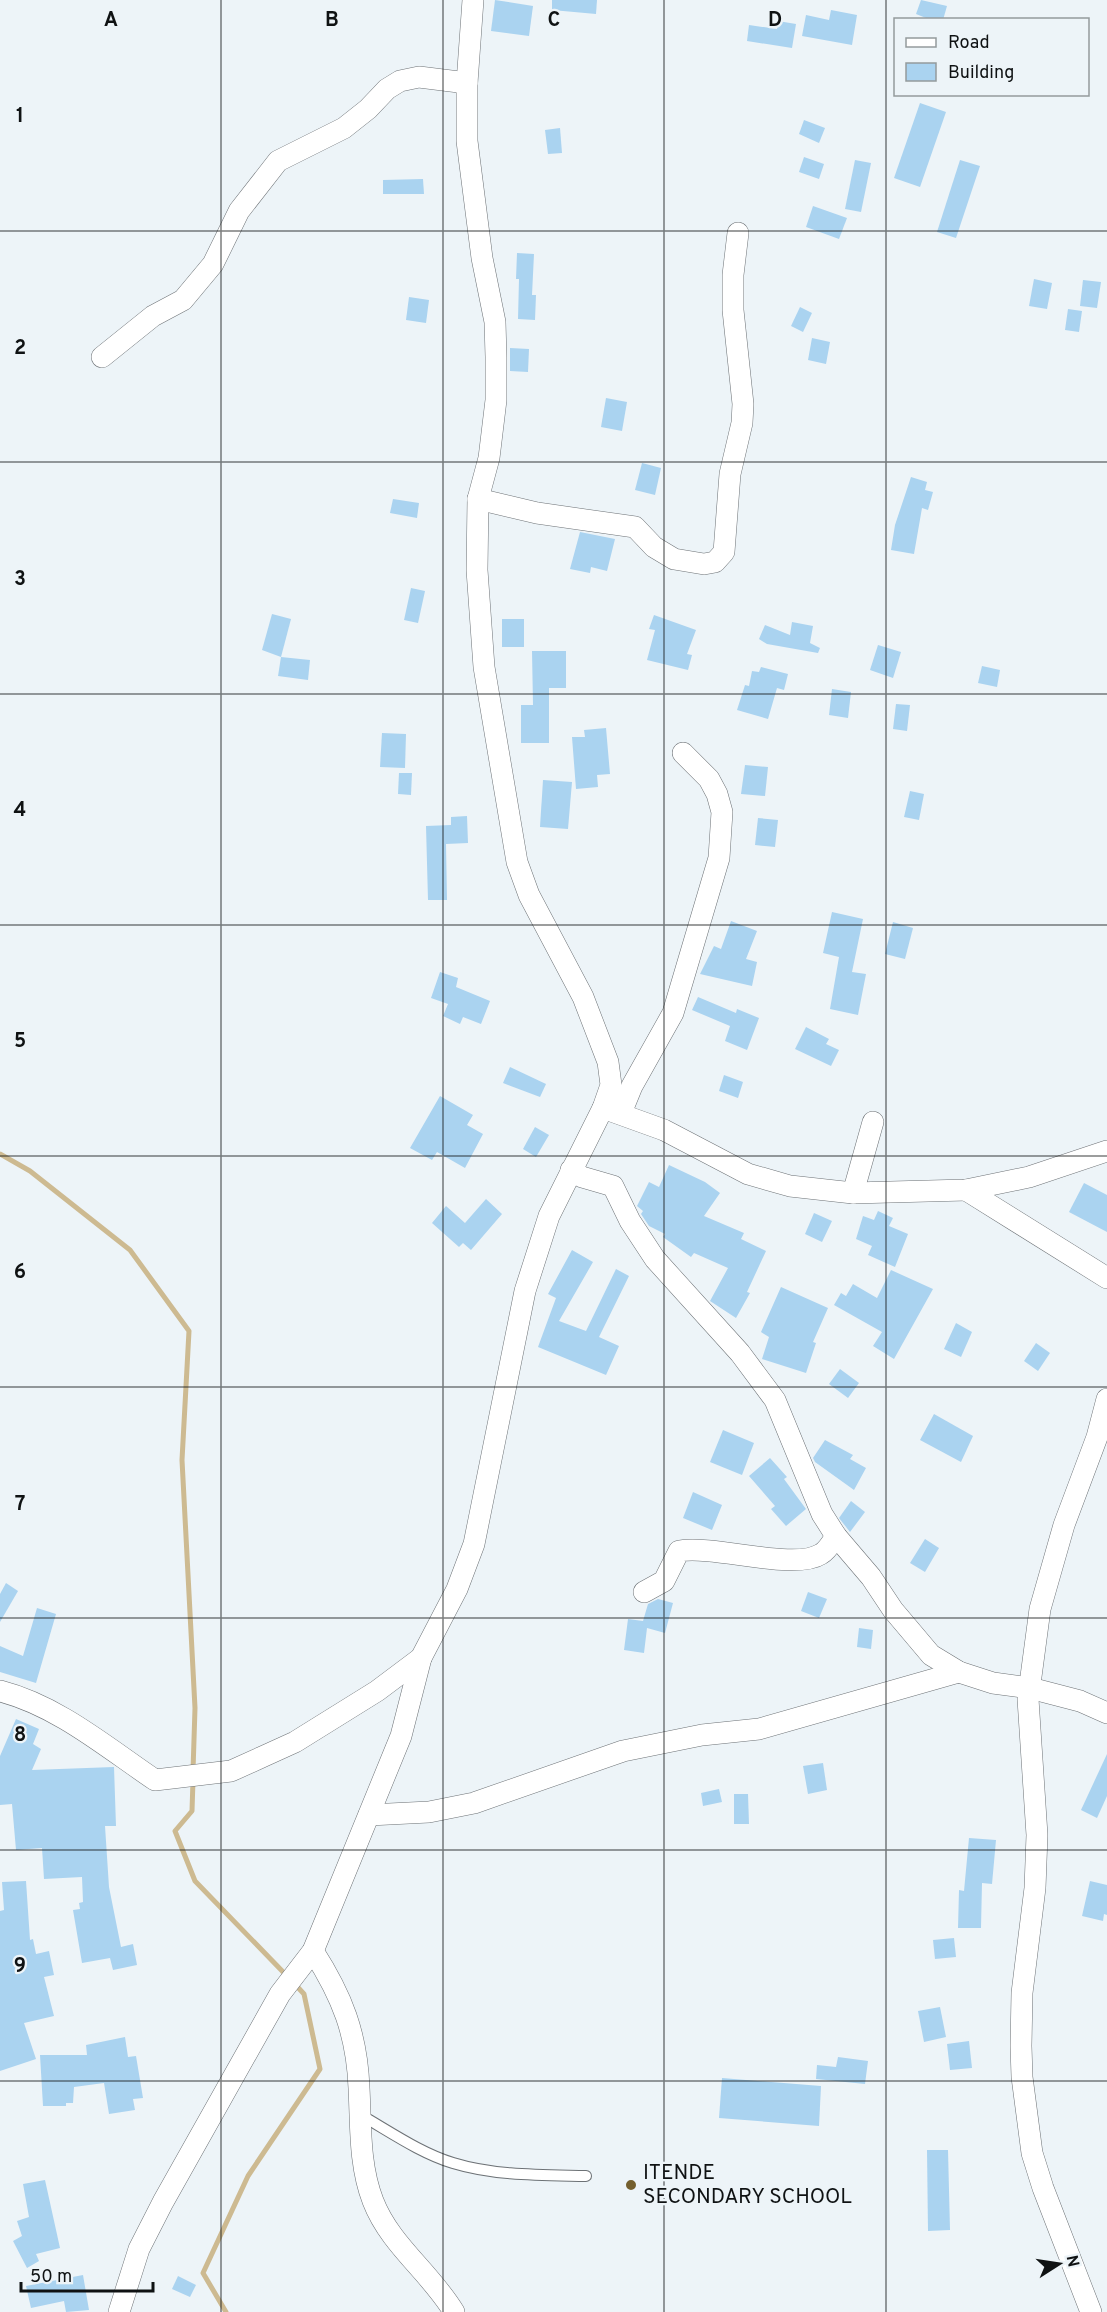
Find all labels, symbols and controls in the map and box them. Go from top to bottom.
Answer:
text: A [104,8,118,34]
text: B [325,8,339,34]
text: C [548,8,560,34]
text: D [768,8,782,34]
legend [894,18,1089,96]
text: Road [948,32,990,55]
text: Building [948,62,1014,85]
text: 1 [16,104,24,130]
text: 2 [14,336,26,362]
text: 3 [14,567,26,593]
text: 4 [14,798,26,824]
text: 5 [14,1029,26,1055]
text: 6 [14,1260,26,1286]
text: 7 [15,1492,25,1518]
text: 8 [14,1723,26,1749]
text: 9 [14,1954,26,1980]
place label: ITENDE SECONDARY SCHOOL [643,2160,852,2211]
marker: ITENDE SECONDARY SCHOOL [624,2178,638,2192]
north arrow [1029,2234,1089,2294]
text: N [1061,2254,1083,2269]
scale bar [21,2255,153,2293]
text: 50 m [30,2266,72,2289]

